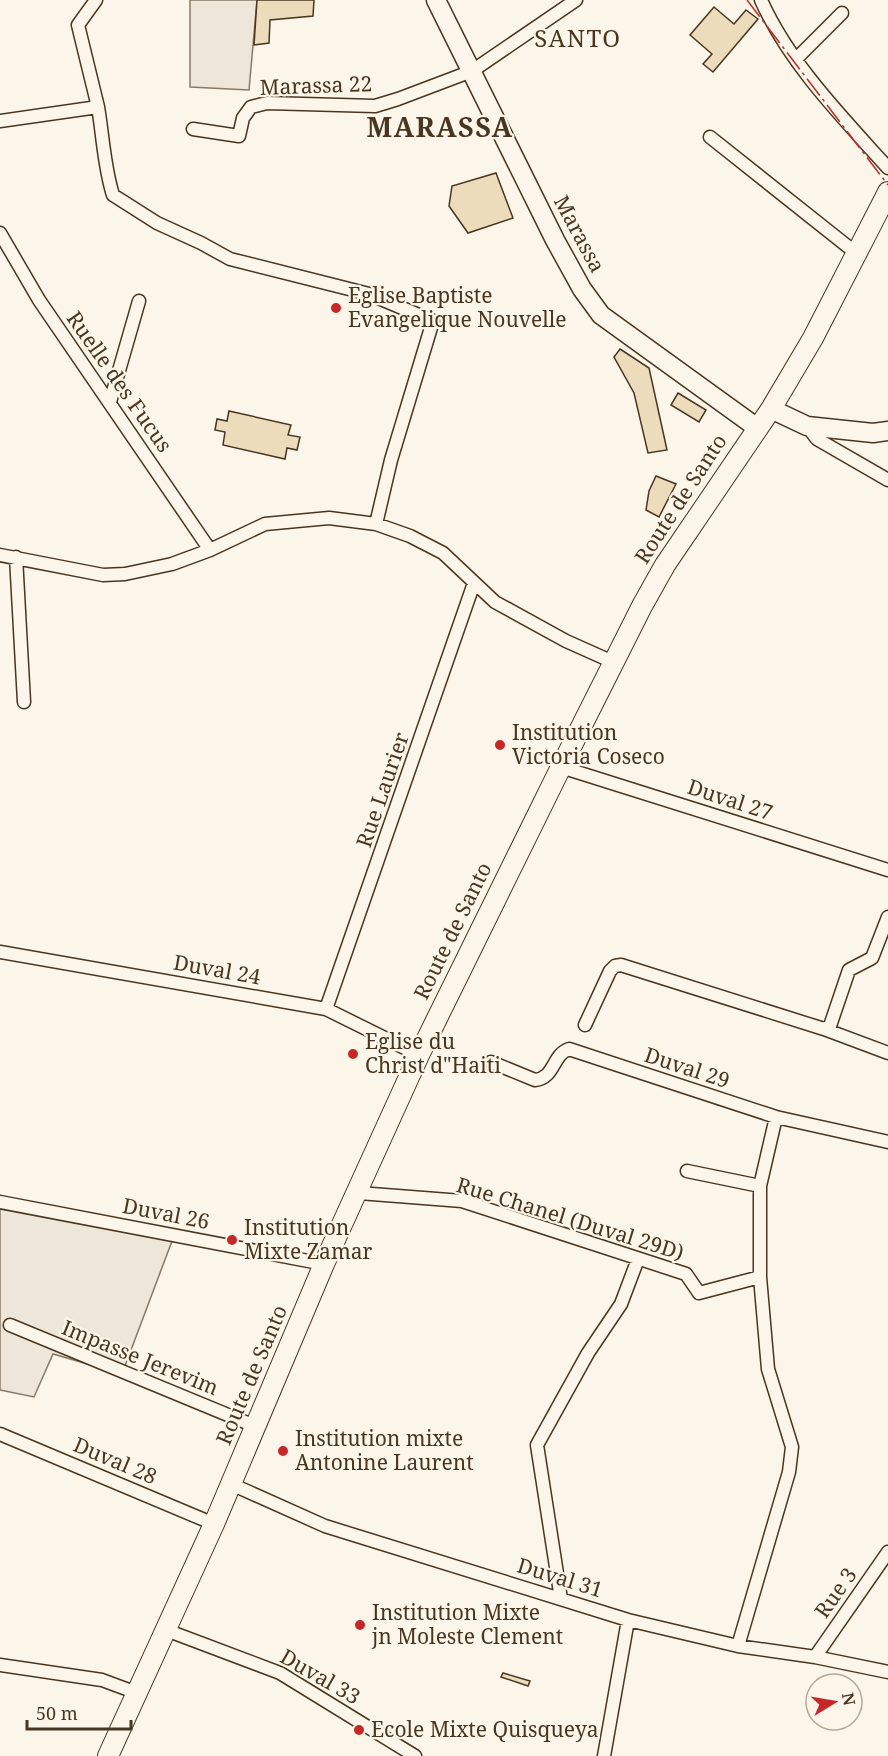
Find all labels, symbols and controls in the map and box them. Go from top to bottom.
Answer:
district label: SANTO [534,21,622,54]
street label: Marassa 22 [259,69,373,101]
district label: MARASSA [366,108,514,145]
street label: Marassa [548,190,612,277]
place label: Eglise Baptiste Evangelique Nouvelle [348,281,566,333]
marker: Eglise Baptiste Evangelique Nouvelle [329,301,343,315]
street label: Ruelle des Fucus [61,305,179,457]
street label: Route de Santo [628,428,733,569]
place label: Institution Victoria Coseco [512,718,665,770]
street label: Rue Laurier [349,728,415,851]
marker: Institution Victoria Coseco [493,738,507,752]
street label: Duval 27 [684,772,777,826]
street label: Route de Santo [407,857,497,1004]
street label: Duval 24 [171,948,263,990]
place label: Eglise du Christ d"Haiti [365,1027,501,1079]
street label: Duval 29 [641,1040,734,1094]
marker: Eglise du Christ d"Haiti [346,1047,360,1061]
street label: Rue Chanel (Duval 29D) [453,1170,687,1266]
street label: Duval 26 [120,1191,212,1235]
place label: Institution Mixte Zamar [244,1213,373,1265]
marker: Institution Mixte Zamar [225,1233,239,1247]
street label: Route de Santo [209,1300,293,1449]
street label: Impasse Jerevim [58,1313,223,1401]
place label: Institution mixte Antonine Laurent [295,1424,474,1476]
street label: Duval 28 [69,1430,161,1490]
marker: Institution mixte Antonine Laurent [276,1444,290,1458]
street label: Duval 31 [514,1551,606,1603]
street label: Rue 3 [808,1562,863,1623]
place label: Institution Mixte jn Moleste Clement [371,1598,563,1650]
marker: Institution Mixte jn Moleste Clement [353,1618,367,1632]
street label: Duval 33 [275,1642,366,1710]
north arrow [804,1672,864,1732]
text: N [837,1691,861,1708]
scale bar [27,1693,130,1731]
text: 50 m [36,1701,78,1725]
place label: Ecole Mixte Quisqueya [371,1715,599,1743]
marker: Ecole Mixte Quisqueya [352,1723,366,1737]

